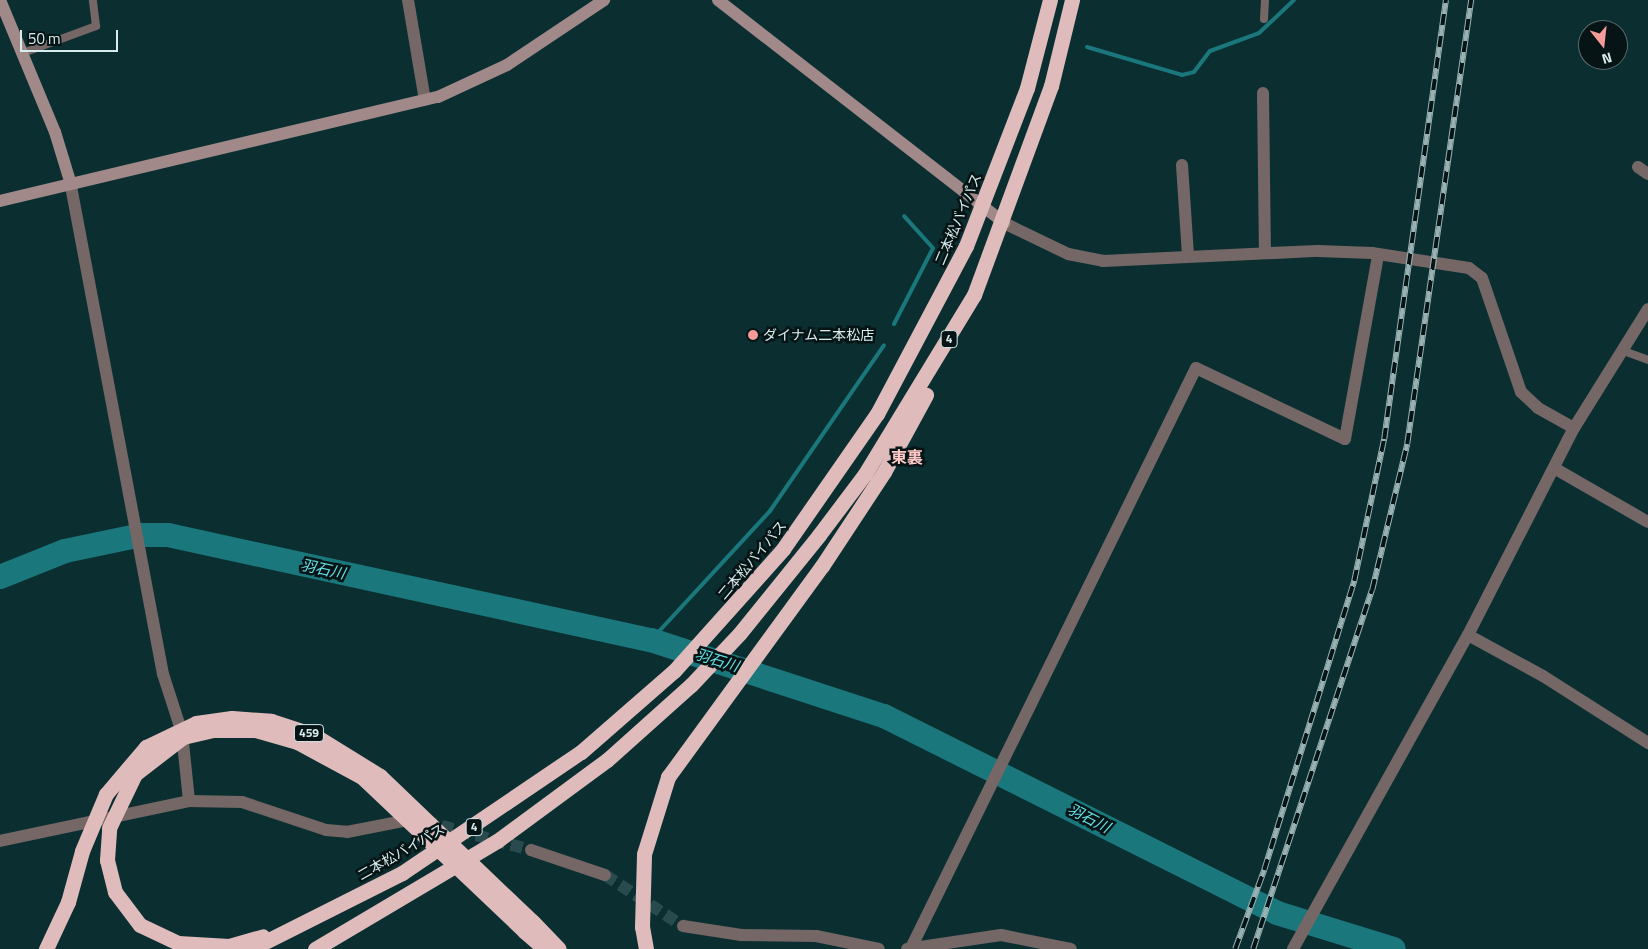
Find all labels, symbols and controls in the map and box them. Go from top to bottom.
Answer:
scale bar [22,20,120,52]
north arrow [1578,20,1628,70]
text: 50 m [28,27,61,50]
text: N [1599,48,1615,70]
street label: 二本松バイパス [931,171,985,267]
place label: ダイナム二本松店 [763,327,875,343]
marker: ダイナム二本松店 [747,329,759,341]
road number: 4 [940,329,958,348]
district label: 東裏 [891,447,923,467]
street label: 二本松バイパス [714,517,790,603]
water label: 羽石川 [299,556,347,582]
water label: 羽石川 [693,645,741,675]
road number: 459 [293,724,325,742]
water label: 羽石川 [1065,800,1113,836]
road number: 4 [465,818,483,836]
street label: 二本松バイパス [354,820,448,884]

